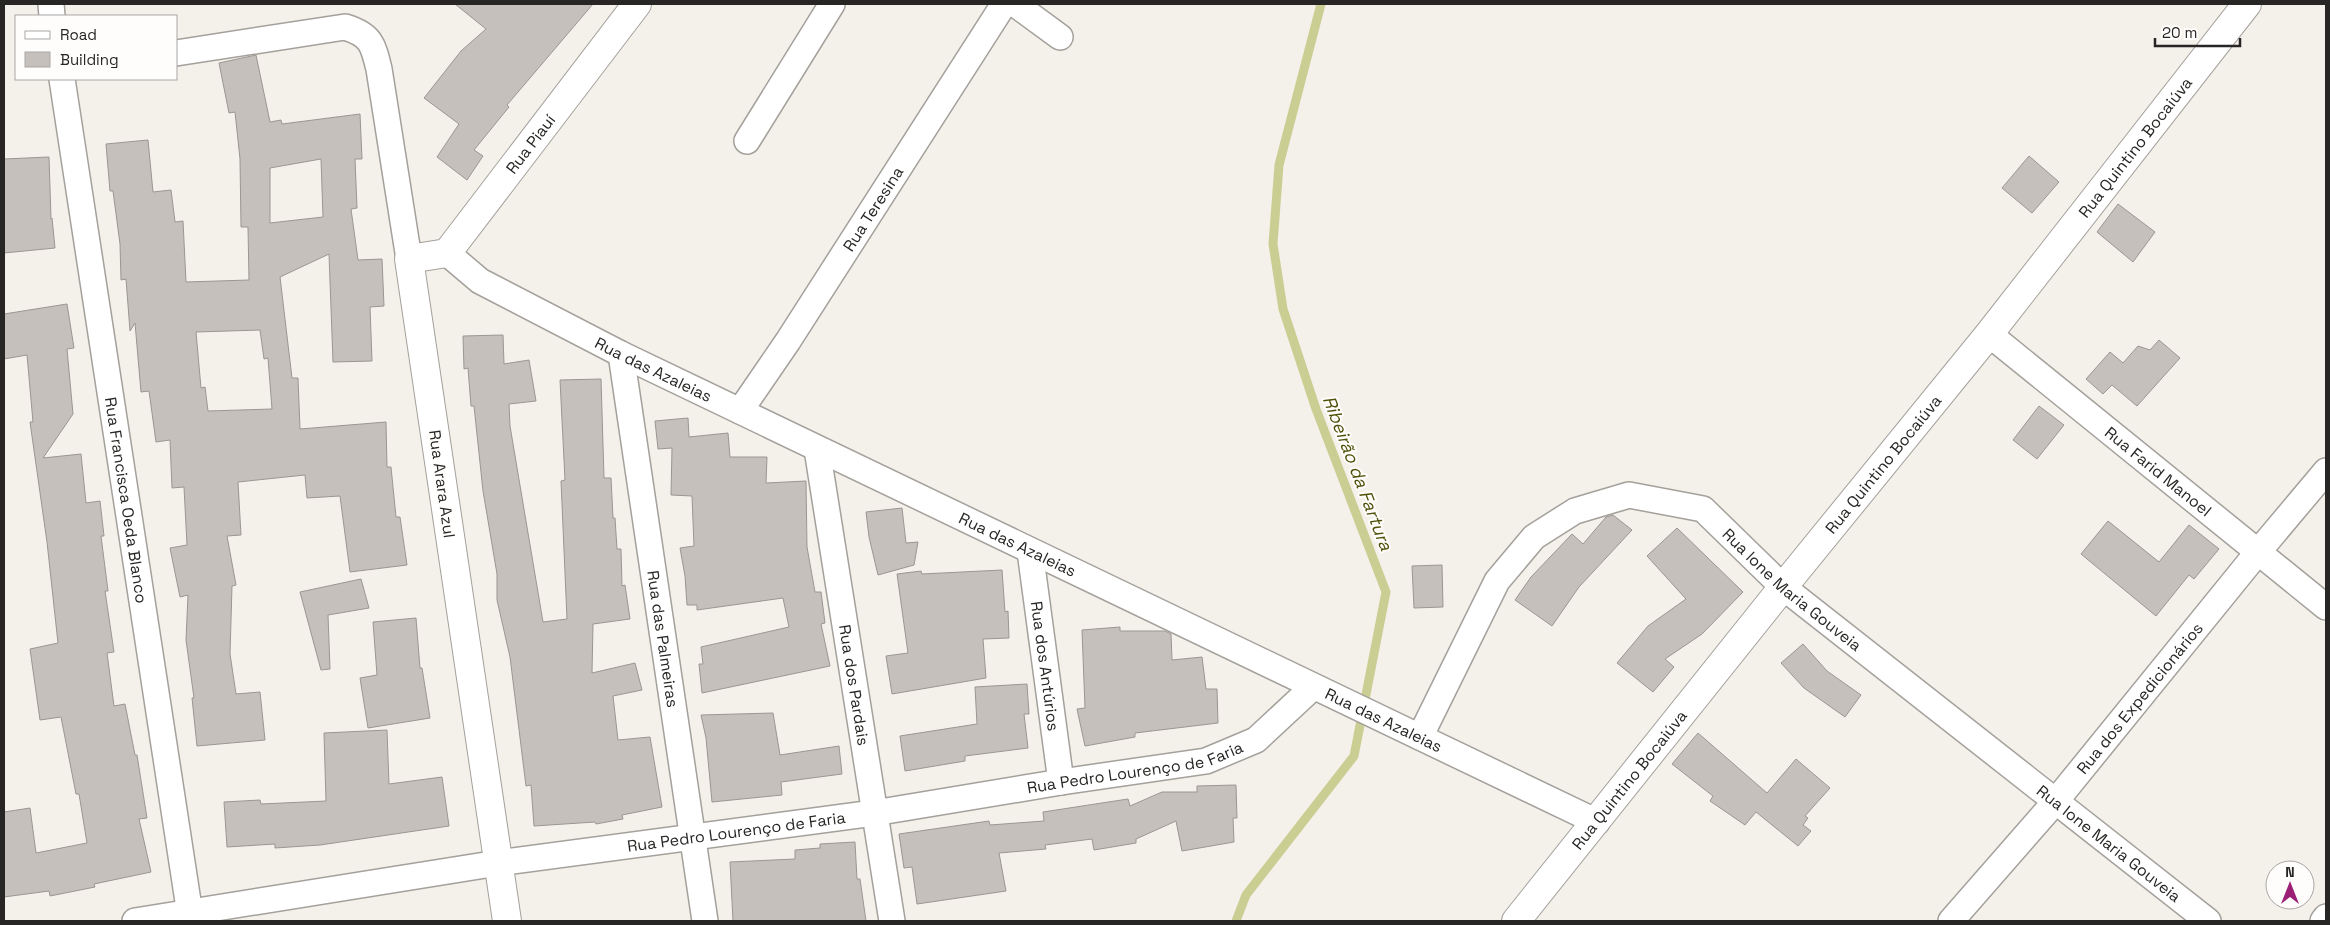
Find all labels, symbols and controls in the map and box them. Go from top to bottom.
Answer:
legend [15,15,178,80]
scale bar [2155,15,2240,47]
text: 20 m [2162,23,2197,42]
text: Road [60,25,97,44]
text: Building [60,50,119,69]
street label: Rua Quintino Bocaiúva [2074,73,2197,222]
street label: Rua Piauí [501,110,560,178]
street label: Rua Teresina [838,162,908,255]
street label: Rua das Azaleias [591,332,715,407]
street label: Rua Quintino Bocaiúva [1820,390,1946,538]
water label: Ribeirão da Fartura [1318,392,1398,554]
street label: Rua Francisca Oeda Blanco [100,396,153,605]
street label: Rua Farid Manoel [2101,422,2216,521]
street label: Rua Arara Azul [424,429,460,539]
street label: Rua das Azaleias [956,507,1080,581]
street label: Rua Ione Maria Gouveia [1718,523,1866,656]
street label: Rua das Palmeiras [643,569,684,709]
street label: Rua dos Antúrios [1026,600,1065,732]
street label: Rua dos Expedicionários [2072,618,2207,778]
street label: Rua dos Pardais [835,623,874,747]
street label: Rua das Azaleias [1322,683,1446,757]
street label: Rua Quintino Bocaiúva [1567,706,1691,854]
street label: Rua Pedro Lourenço de Faria [1025,736,1246,798]
street label: Rua Ione Maria Gouveia [2033,780,2185,906]
street label: Rua Pedro Lourenço de Faria [626,806,847,856]
north arrow [2265,860,2315,910]
text: N [2285,863,2295,881]

